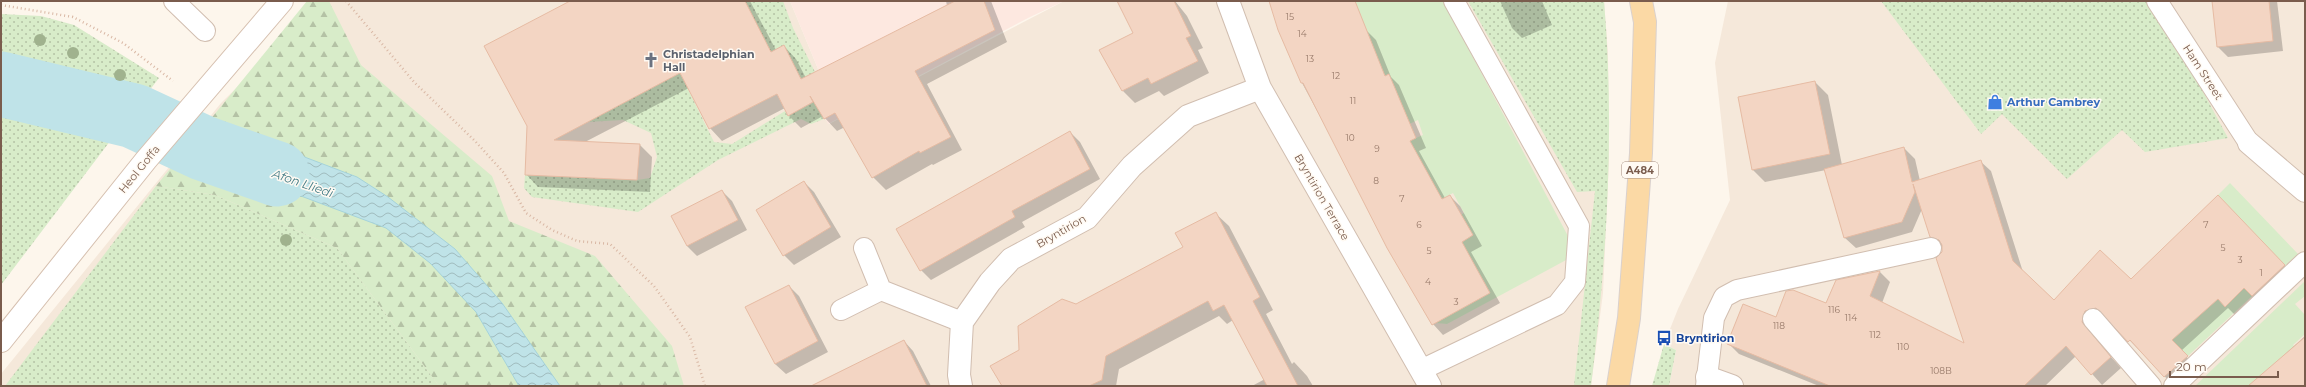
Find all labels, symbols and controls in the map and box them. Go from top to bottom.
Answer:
house number: 15 [1286,11,1294,22]
house number: 14 [1297,28,1307,39]
street label: Ham Street [2180,42,2226,103]
place label: Christadelphian Hall [663,47,755,74]
church icon: Christadelphian Hall [642,51,660,69]
house number: 13 [1306,53,1314,64]
house number: 12 [1332,70,1340,81]
shop icon: Arthur Cambrey [1986,93,2004,111]
house number: 11 [1350,95,1356,106]
place label: Arthur Cambrey [2006,95,2101,109]
house number: 10 [1345,132,1355,143]
street label: Heol Goffa [115,142,163,196]
house number: 9 [1374,143,1380,154]
street label: Bryntirion Terrace [1291,151,1353,243]
road number: A484 [1622,162,1658,178]
water label: Afon Lliedi [270,165,336,201]
house number: 8 [1373,175,1379,186]
house number: 7 [1399,193,1405,204]
street label: Bryntirion [1034,211,1088,251]
house number: 6 [1416,219,1422,230]
house number: 7 [2203,219,2209,230]
house number: 5 [2220,242,2226,253]
house number: 5 [1426,245,1432,256]
house number: 3 [2237,254,2243,265]
house number: 1 [2259,267,2263,278]
house number: 4 [1425,276,1431,287]
house number: 3 [1453,296,1459,307]
house number: 116 [1828,304,1841,315]
house number: 114 [1845,312,1857,323]
house number: 118 [1773,320,1785,331]
bus stop icon: Bryntirion [1655,329,1673,347]
house number: 112 [1869,329,1881,340]
place label: Bryntirion [1676,331,1734,345]
house number: 110 [1897,341,1909,352]
scale bar [2170,353,2278,379]
text: 20 m [2176,359,2207,374]
house number: 108B [1930,365,1952,376]

